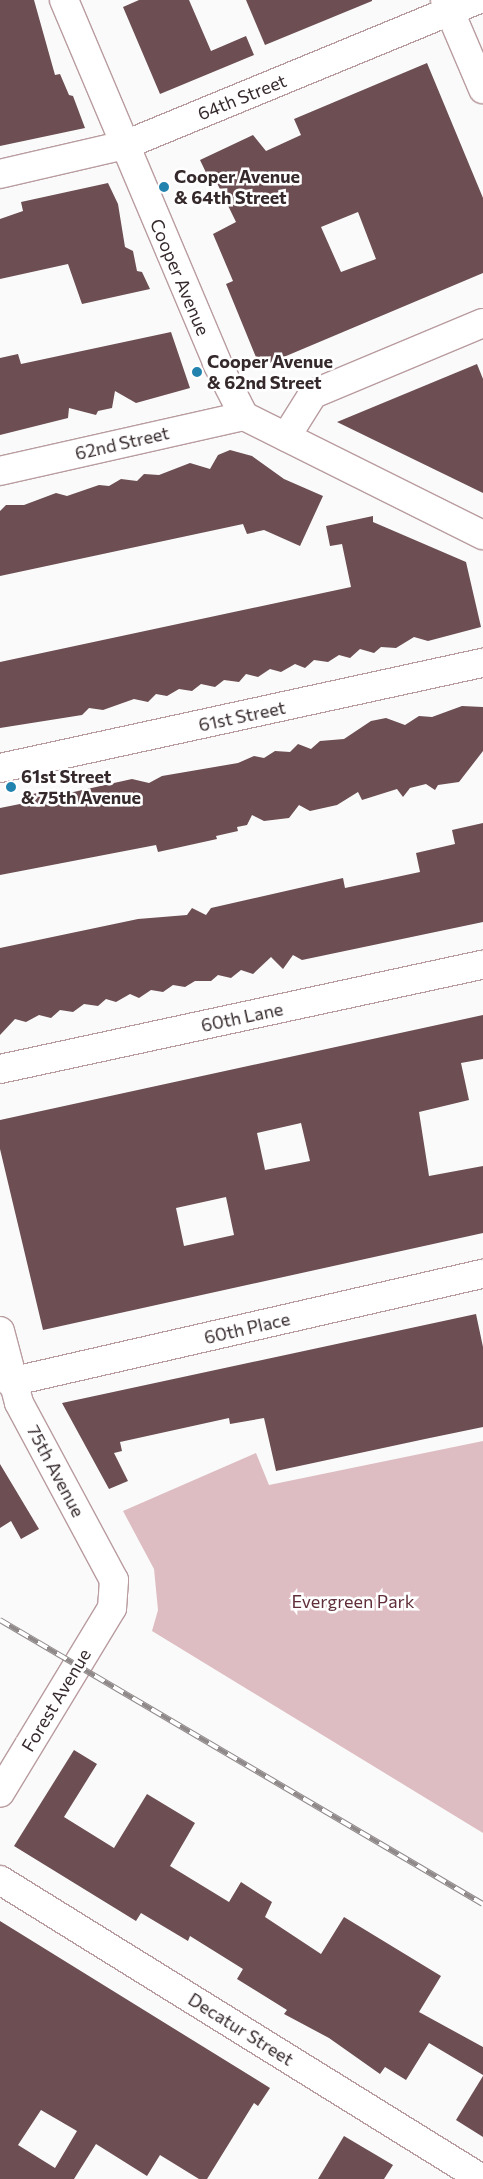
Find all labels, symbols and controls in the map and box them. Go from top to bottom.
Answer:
street label: 64th Street [194,69,290,125]
place label: Cooper Avenue & 64th Street [174,166,300,208]
marker: Cooper Avenue & 64th Street [158,181,170,193]
street label: Cooper Avenue [146,215,214,339]
place label: Cooper Avenue & 62nd Street [207,351,333,394]
marker: Cooper Avenue & 62nd Street [191,366,203,378]
street label: 62nd Street [73,422,171,464]
street label: 61st Street [196,696,288,736]
place label: 61st Street & 75th Avenue [21,766,141,809]
marker: 61st Street & 75th Avenue [5,781,17,793]
street label: 60th Lane [199,998,285,1036]
street label: 60th Place [202,1308,292,1348]
street label: 75th Avenue [23,1421,89,1521]
park label: Evergreen Park [291,1590,415,1612]
street label: Forest Avenue [17,1645,95,1755]
street label: Decatur Street [184,1988,298,2070]

